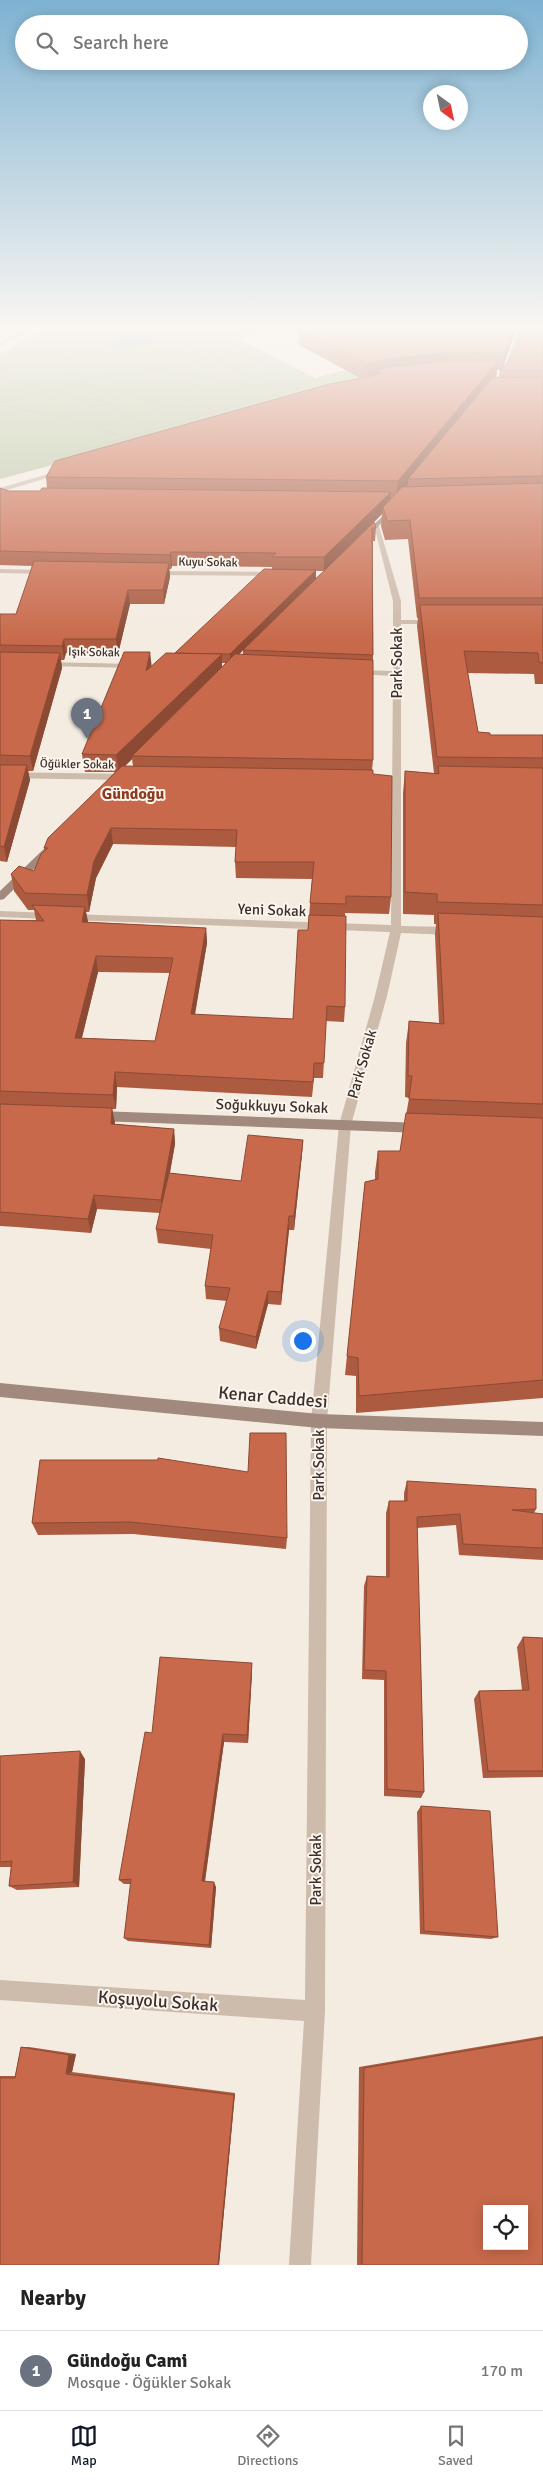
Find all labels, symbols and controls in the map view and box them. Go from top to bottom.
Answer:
search box [15,15,528,70]
icon: search [33,29,61,57]
text: Search here [73,31,169,55]
north arrow [423,85,468,130]
street label: Kuyu Sokak [178,554,238,571]
street label: Park Sokak [388,627,406,698]
street label: Işık Sokak [68,645,120,660]
pin: 1 [71,698,103,739]
street label: Öğükler Sokak [40,756,114,773]
district label: Gündoğu [102,784,164,804]
street label: Yeni Sokak [237,900,307,920]
street label: Park Sokak [344,1027,381,1101]
street label: Soğukkuyu Sokak [215,1095,329,1117]
your location [290,1328,316,1354]
street label: Kenar Caddesi [217,1381,329,1413]
street label: Park Sokak [310,1429,328,1500]
street label: Park Sokak [307,1834,325,1905]
street label: Koşuyolu Sokak [97,1986,219,2016]
map controls [483,2205,528,2250]
button: locate [483,2205,528,2250]
text: Nearby [20,2285,86,2311]
text: Gündoğu Cami [67,2349,188,2373]
text: 1 [32,2361,40,2381]
text: 170 m [481,2361,523,2381]
text: Mosque · Öğükler Sokak [67,2373,231,2393]
tab: Map [70,2422,98,2469]
tab: Directions [237,2422,298,2469]
tab: Saved [438,2422,473,2469]

